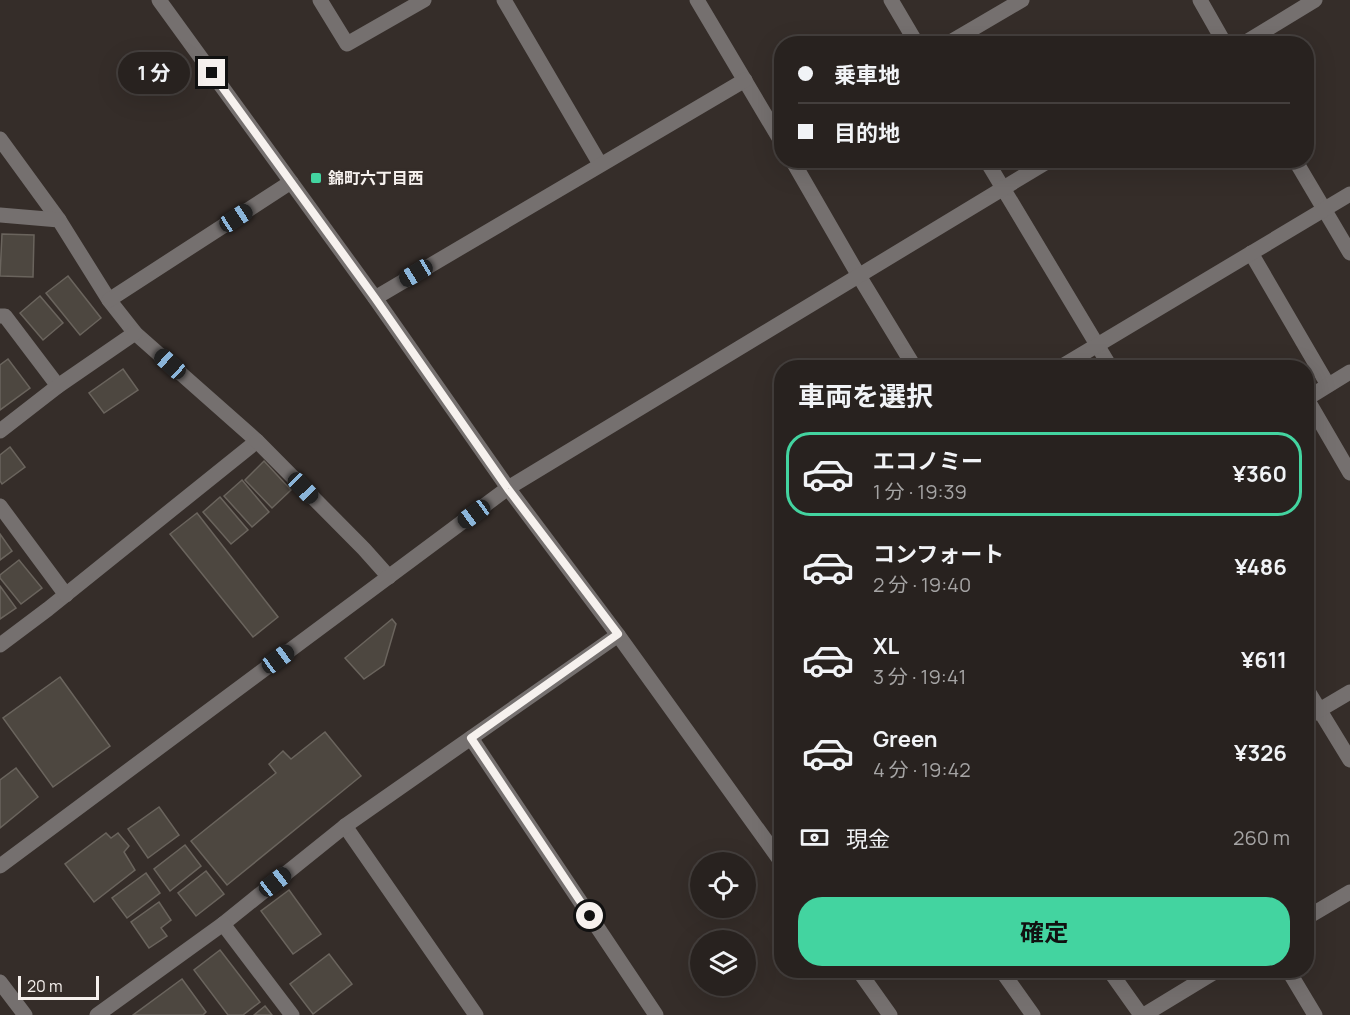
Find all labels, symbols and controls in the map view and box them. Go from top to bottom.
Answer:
callout: 1 分 [119,52,191,94]
text: 1 分 [138,59,170,86]
route end [198,59,225,86]
text: 乗車地 [834,60,900,90]
text: 目的地 [834,118,900,148]
place label: 錦町六丁目西 [328,167,424,189]
marker: 錦町六丁目西 [309,171,323,185]
car [216,201,256,235]
car [396,256,436,290]
car [151,345,189,383]
text: 車両を選択 [798,377,933,414]
text: エコノミー [873,446,983,476]
icon: car [801,447,855,501]
text: ¥360 [1233,459,1287,489]
car [284,469,322,507]
text: 1 分 · 19:39 [873,478,967,505]
car [454,496,494,532]
text: コンフォート [873,539,1004,569]
icon: car [801,540,855,594]
text: ¥486 [1235,552,1287,582]
text: 2 分 · 19:40 [873,571,971,598]
text: XL [873,631,899,661]
icon: car [801,633,855,687]
car [258,641,298,677]
text: ¥611 [1241,645,1287,675]
text: 3 分 · 19:41 [873,663,966,690]
text: Green [873,724,938,754]
icon: car [801,726,855,780]
text: ¥326 [1234,738,1287,768]
text: 4 分 · 19:42 [873,756,971,783]
icon: cash [798,821,831,854]
text: 現金 [846,824,890,854]
text: 260 m [1233,824,1290,851]
map controls [690,852,756,996]
button: locate [690,852,756,918]
car [255,864,295,900]
button: 確定 [798,897,1290,966]
route start [576,902,603,929]
button: layers [690,930,756,996]
scale bar [18,973,99,1000]
text: 20 m [27,975,63,997]

